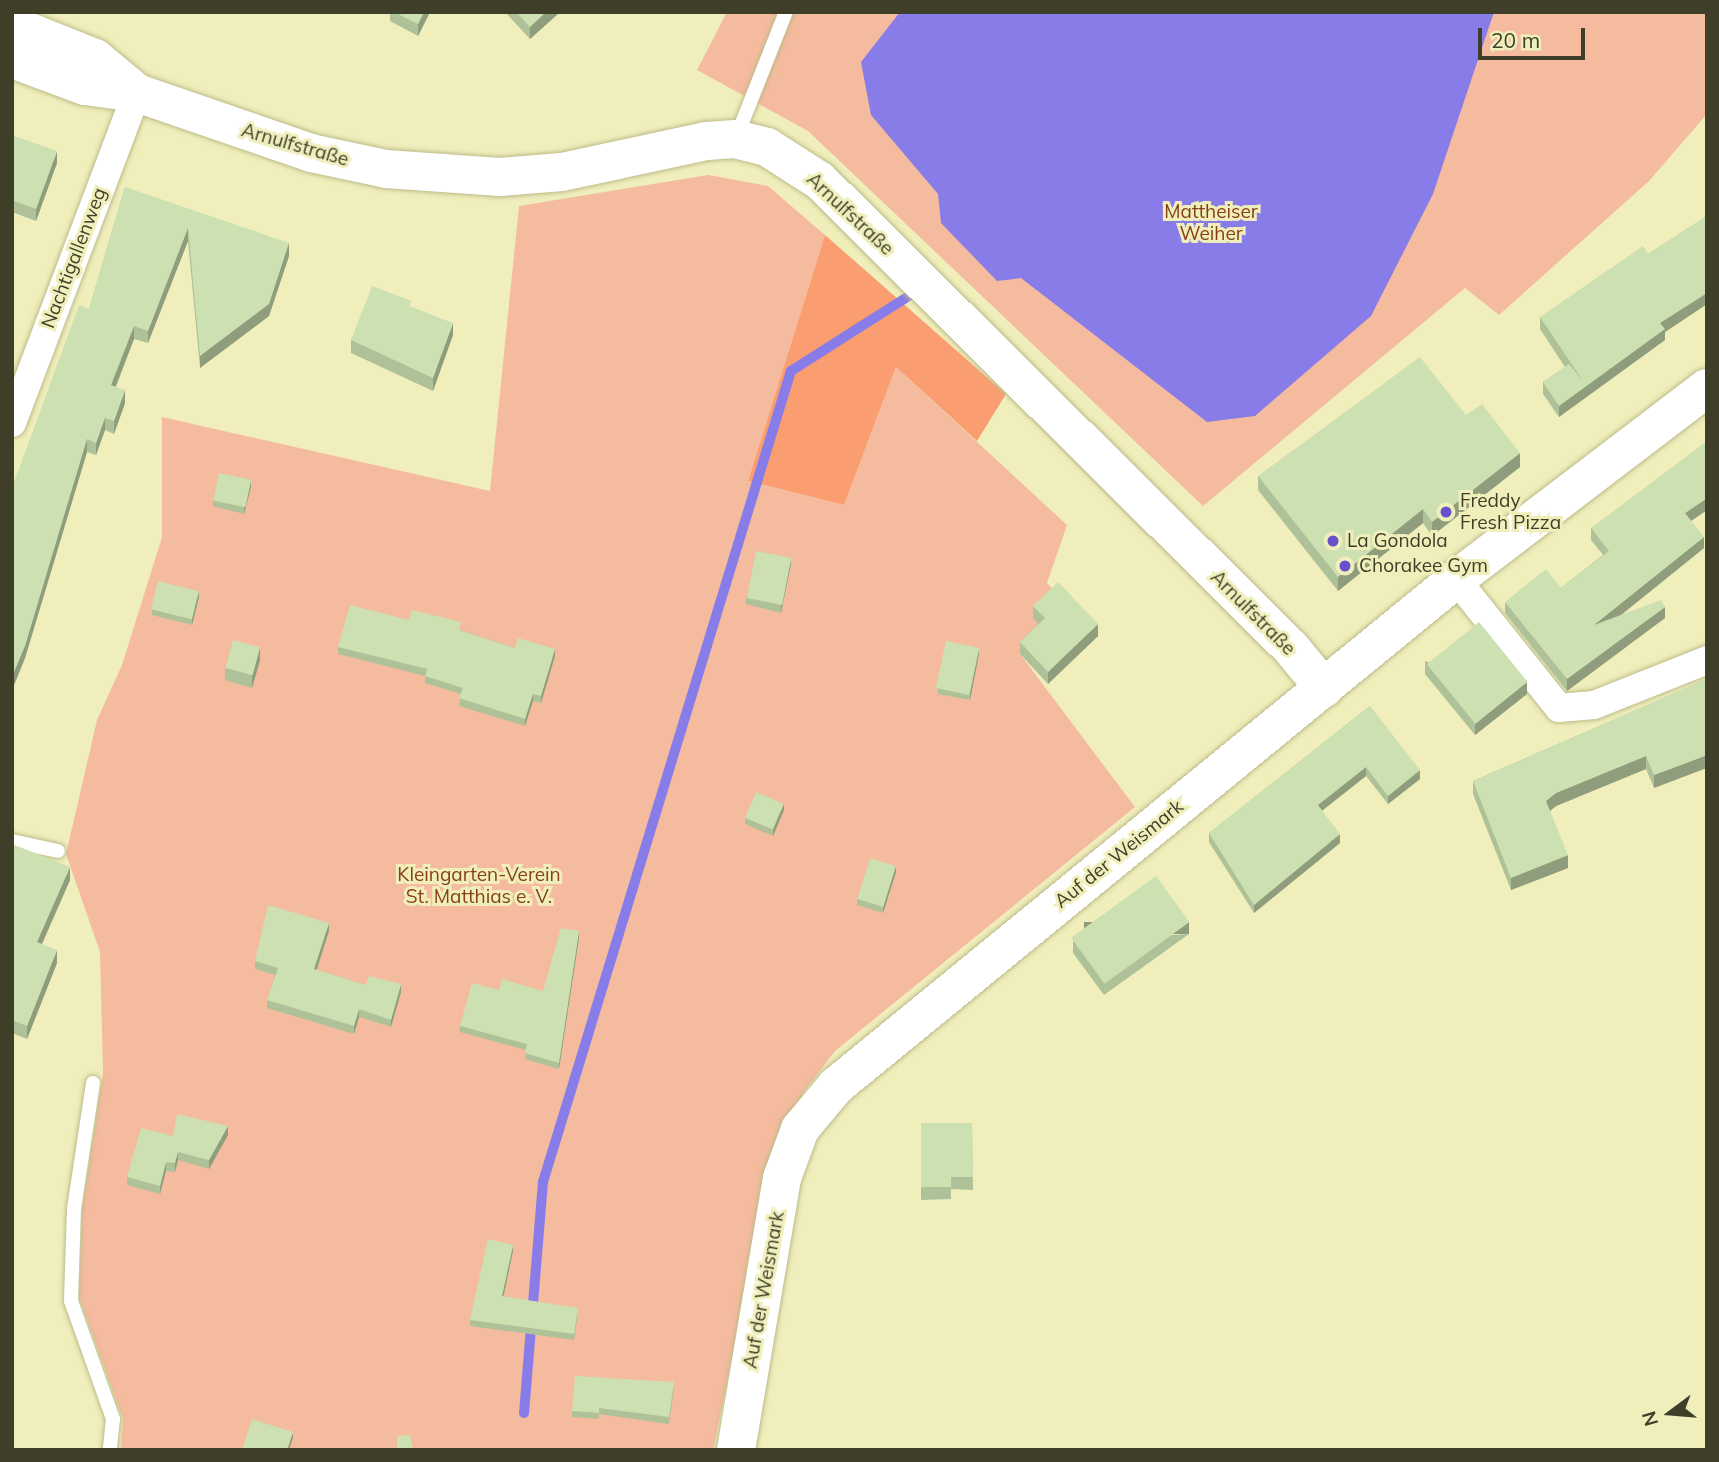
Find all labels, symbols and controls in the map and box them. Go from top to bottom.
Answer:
scale bar [1481,14,1588,58]
text: 20 m [1491,27,1540,53]
street label: Arnulfstraße [239,119,351,171]
street label: Arnulfstraße [802,168,898,260]
street label: Nachtigallenweg [37,184,111,332]
park label: Mattheiser Weiher [1164,201,1258,245]
place label: Freddy Fresh Pizza [1460,490,1561,534]
marker: Freddy Fresh Pizza [1438,504,1454,520]
place label: La Gondola [1347,530,1448,552]
marker: La Gondola [1325,533,1341,549]
place label: Chorakee Gym [1359,555,1488,577]
marker: Chorakee Gym [1337,558,1353,574]
street label: Arnulfstraße [1206,566,1300,660]
street label: Auf der Weismark [1050,795,1188,913]
park label: Kleingarten-Verein St. Matthias e. V. [397,864,561,908]
street label: Auf der Weismark [739,1210,789,1370]
north arrow [1635,1378,1705,1448]
text: N [1636,1409,1663,1429]

